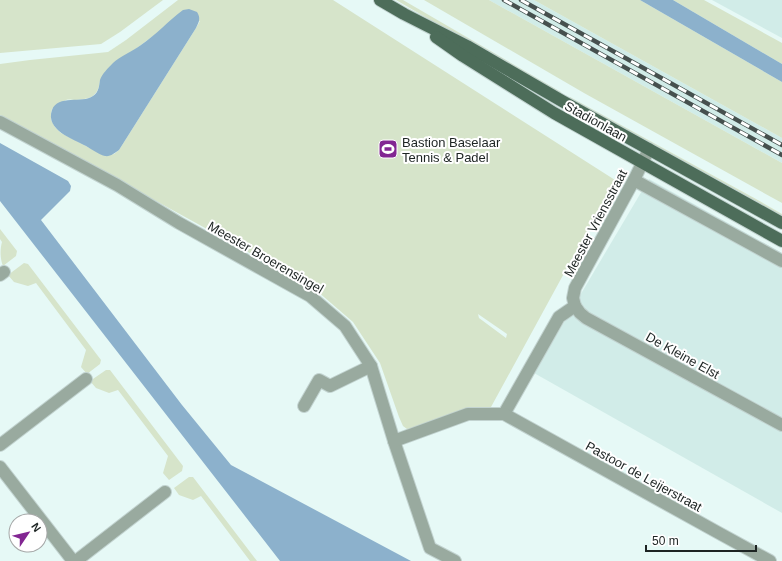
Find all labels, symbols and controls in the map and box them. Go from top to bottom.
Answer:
street label: Stadionlaan [562,98,629,145]
place label: Bastion Baselaar Tennis & Padel [402,135,501,165]
sports icon: Bastion Baselaar Tennis & Padel [377,138,399,160]
street label: Meester Vriensstraat [561,167,630,279]
street label: Meester Broerensingel [205,218,326,297]
street label: De Kleine Elst [643,329,722,382]
street label: Pastoor de Leijerstraat [583,438,705,515]
north arrow [8,513,48,553]
text: N [29,521,43,534]
scale bar [646,527,756,553]
text: 50 m [652,534,679,548]

